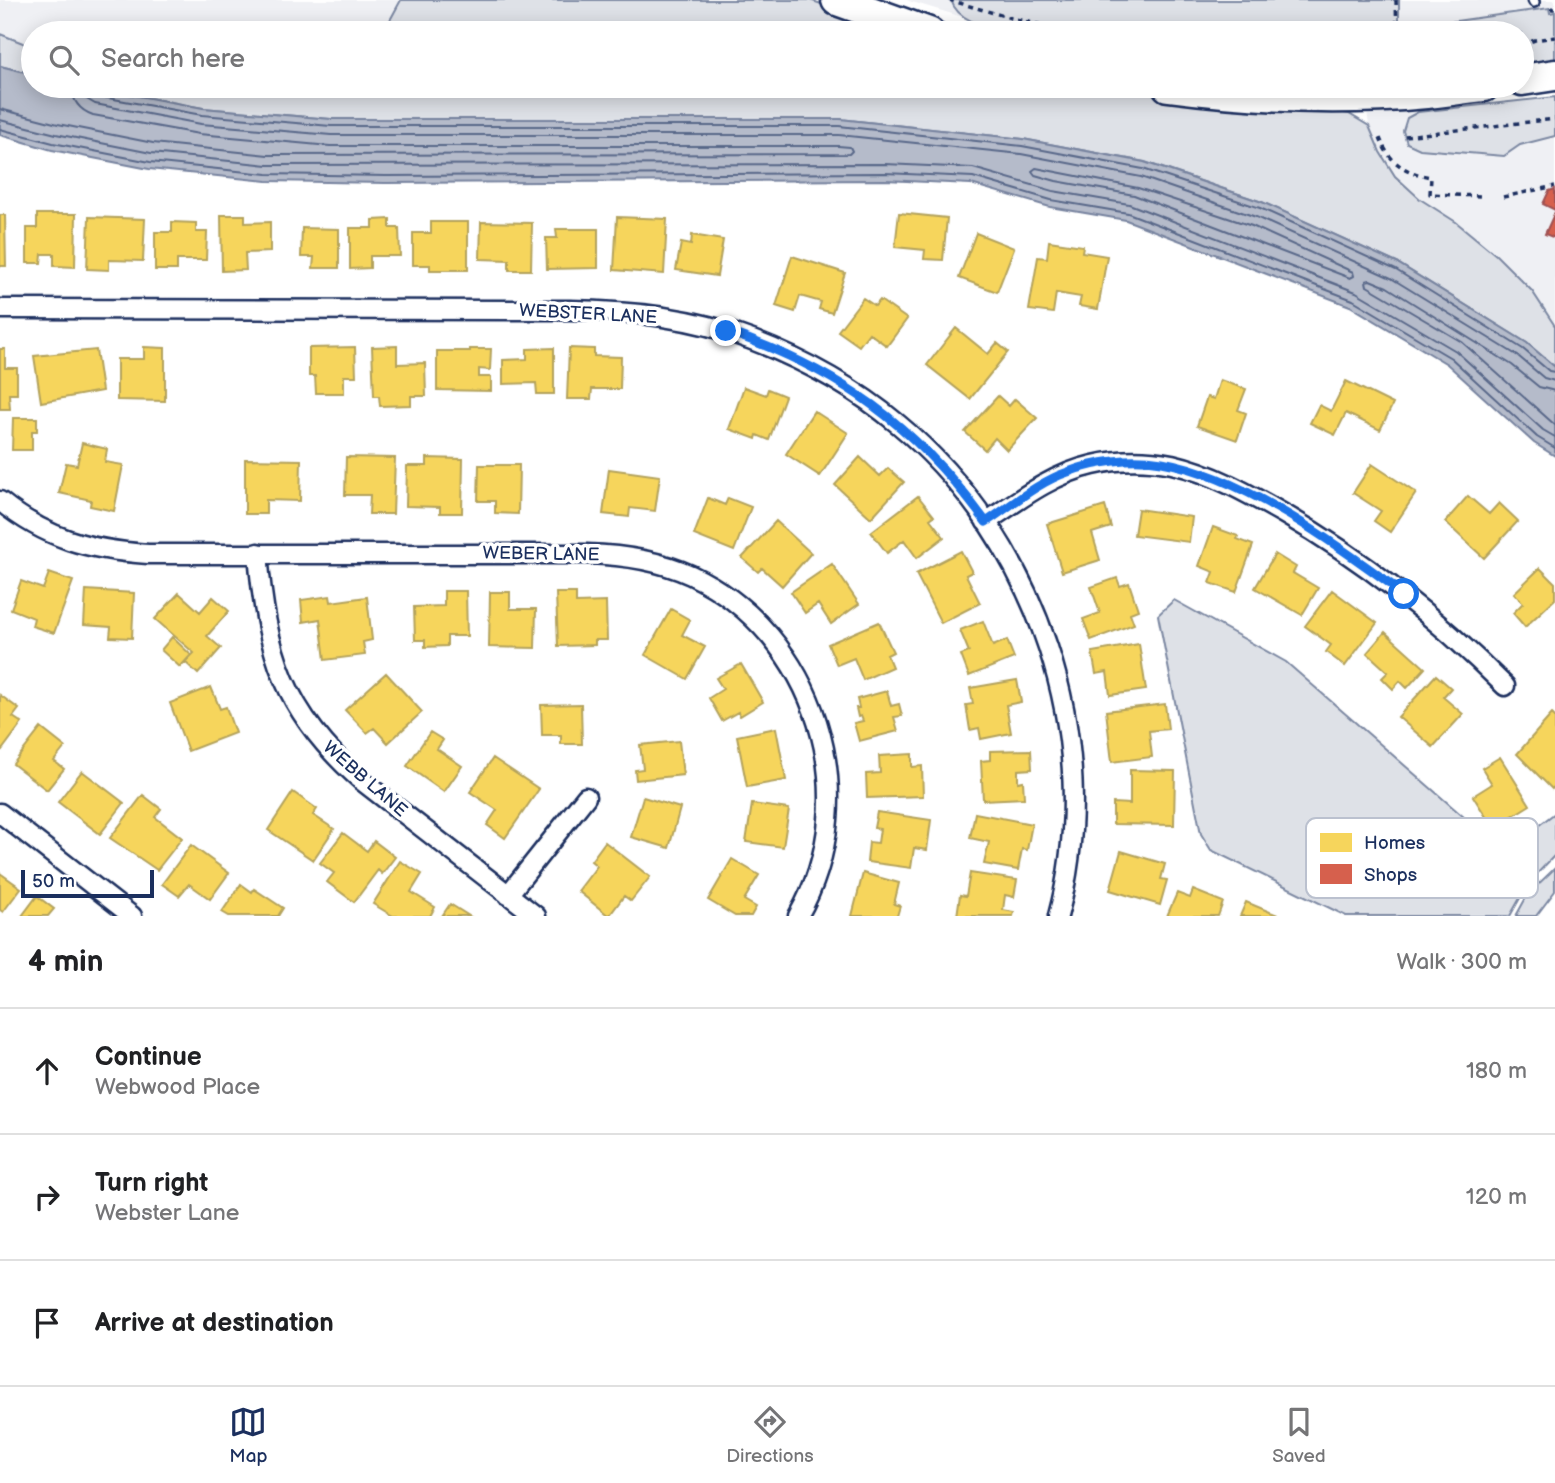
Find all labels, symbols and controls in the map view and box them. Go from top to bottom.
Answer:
search box [21,21,1534,98]
icon: search [45,41,83,79]
text: Search here [101,44,245,75]
street label: WEBSTER LANE [518,300,658,328]
route end [710,315,741,346]
street label: WEBER LANE [482,542,600,566]
route start [1388,578,1419,609]
street label: WEBB LANE [319,737,411,821]
legend [1306,818,1538,898]
text: Homes [1364,832,1425,855]
text: Shops [1364,864,1417,887]
scale bar [21,867,154,899]
text: 50 m [32,870,75,893]
text: 4 min [28,944,103,980]
text: Walk · 300 m [1396,948,1527,976]
text: Continue [95,1042,202,1073]
icon: ahead [28,1052,66,1090]
text: 180 m [1466,1057,1527,1085]
text: Webwood Place [95,1073,260,1101]
text: Turn right [95,1168,208,1199]
icon: right [28,1178,66,1216]
text: 120 m [1466,1183,1527,1211]
text: Webster Lane [95,1199,239,1227]
icon: arrive [28,1304,66,1342]
text: Arrive at destination [95,1308,334,1339]
tab: Map [229,1403,268,1468]
tab: Directions [726,1403,814,1468]
tab: Saved [1272,1403,1326,1468]

